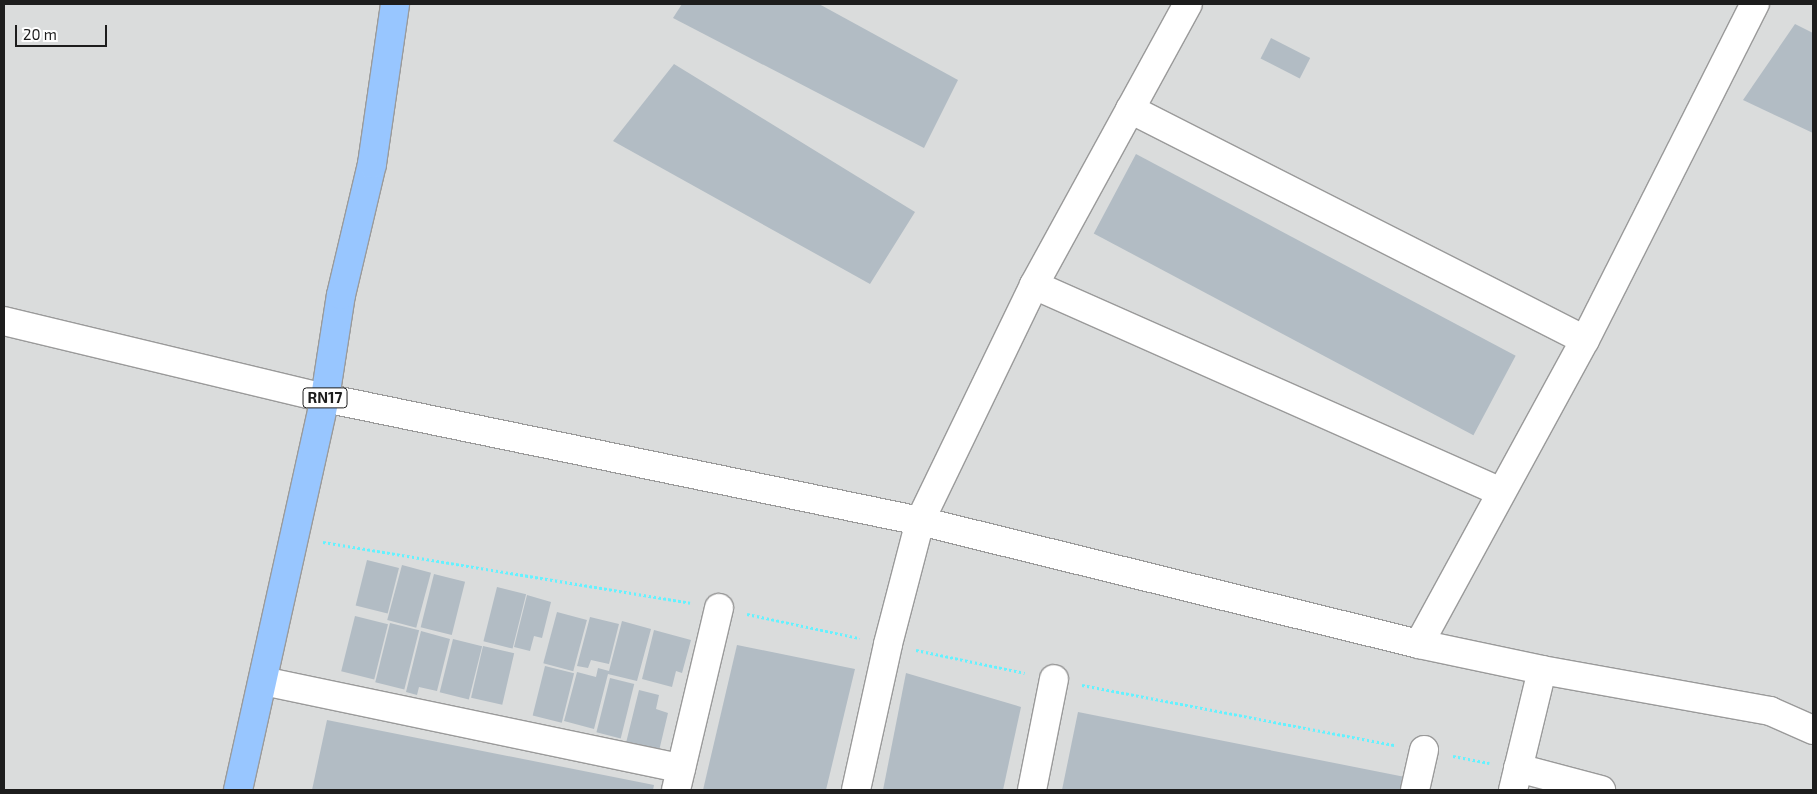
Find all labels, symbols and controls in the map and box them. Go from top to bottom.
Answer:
scale bar [18,15,110,47]
text: 20 m [23,25,57,43]
road number: RN17 [302,386,348,410]

